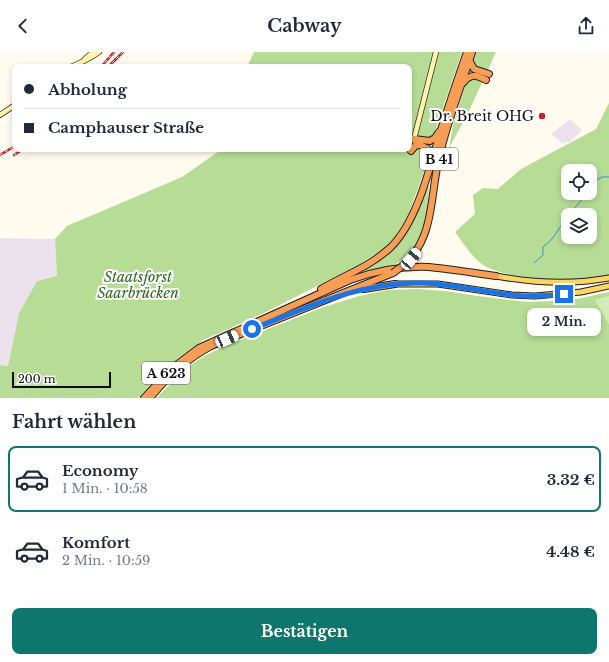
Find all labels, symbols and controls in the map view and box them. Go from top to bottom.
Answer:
icon: back [12,15,34,37]
text: Cabway [267,15,342,37]
icon: share [575,15,597,37]
text: Abholung [48,80,127,99]
place label: Dr. Breit OHG [430,107,534,125]
marker: Dr. Breit OHG [537,111,547,121]
text: Camphauser Straße [48,118,204,137]
road number: B 41 [420,148,458,170]
map controls [561,164,597,244]
button: locate [561,164,597,200]
button: layers [561,208,597,244]
car [399,246,423,272]
park label: Staatsforst Saarbrücken [97,268,179,302]
route end [555,285,573,303]
callout: 2 Min. [527,308,601,336]
text: 2 Min. [542,313,586,330]
route start [243,320,261,338]
car [214,329,240,349]
road number: A 623 [142,362,190,384]
scale bar [12,370,111,389]
text: 200 m [18,372,55,386]
text: Fahrt wählen [12,411,136,433]
icon: car [14,461,50,497]
text: Economy [62,461,139,480]
text: 3.32 € [547,470,595,489]
text: 1 Min. · 10:58 [62,480,148,497]
icon: car [14,533,50,569]
text: Komfort [62,533,130,552]
text: 4.48 € [546,542,595,561]
text: 2 Min. · 10:59 [62,552,150,569]
button: Bestätigen [12,608,597,654]

